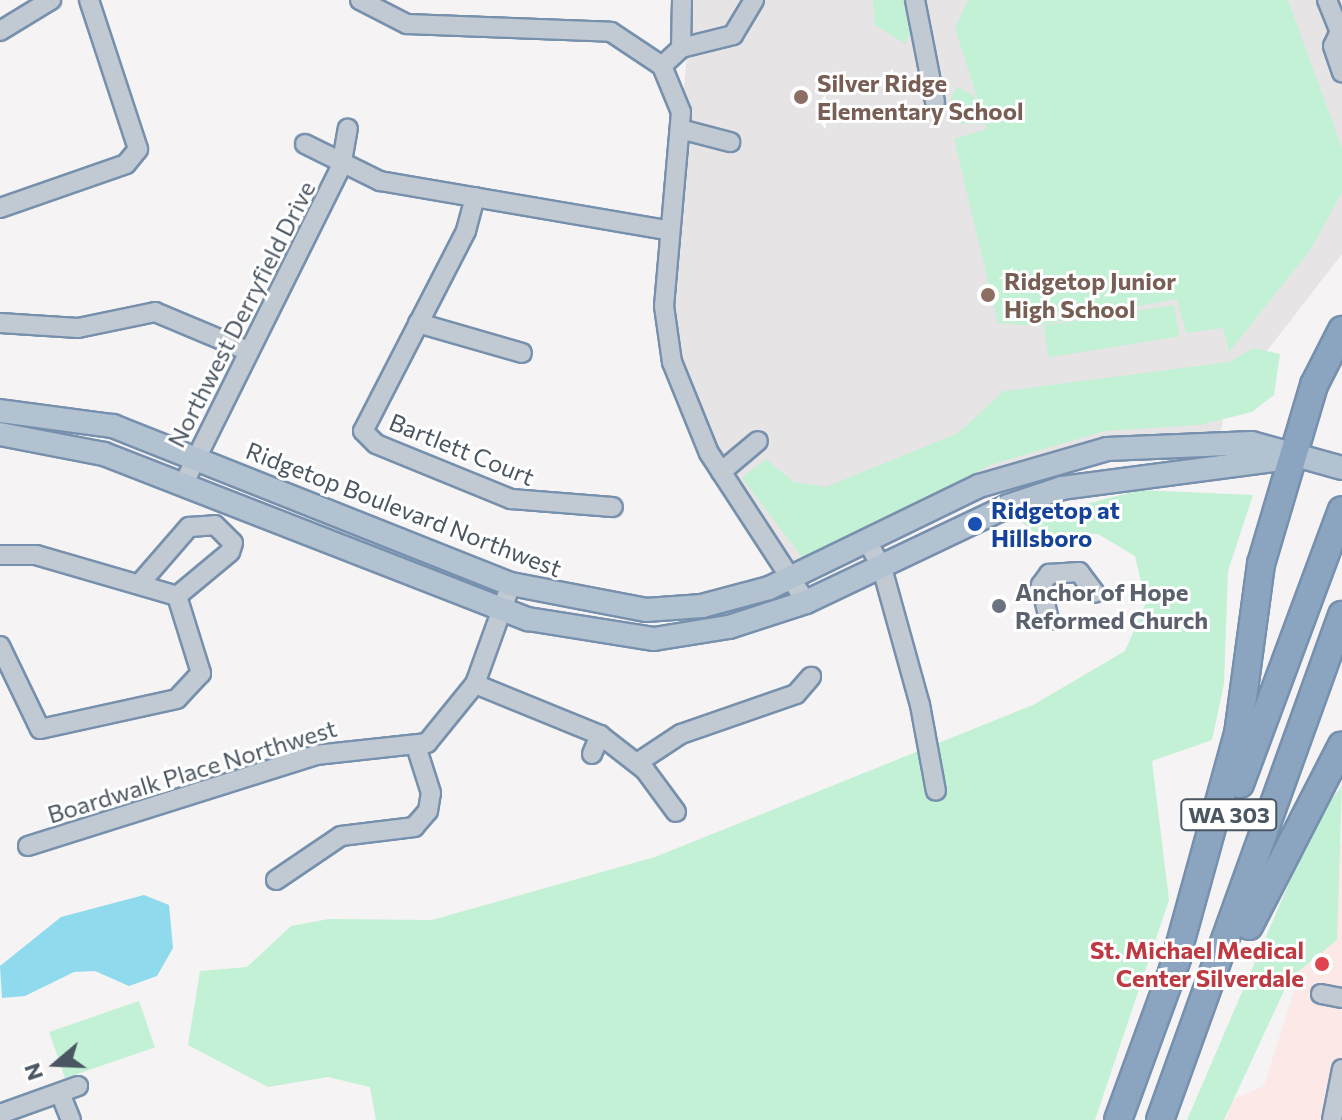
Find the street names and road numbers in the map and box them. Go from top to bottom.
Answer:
street label: Northwest Derryfield Drive [161,176,321,452]
street label: Bartlett Court [385,407,539,491]
street label: Ridgetop Boulevard Northwest [242,435,566,583]
street label: Boardwalk Place Northwest [44,713,340,829]
road number: WA 303 [1179,797,1279,833]

